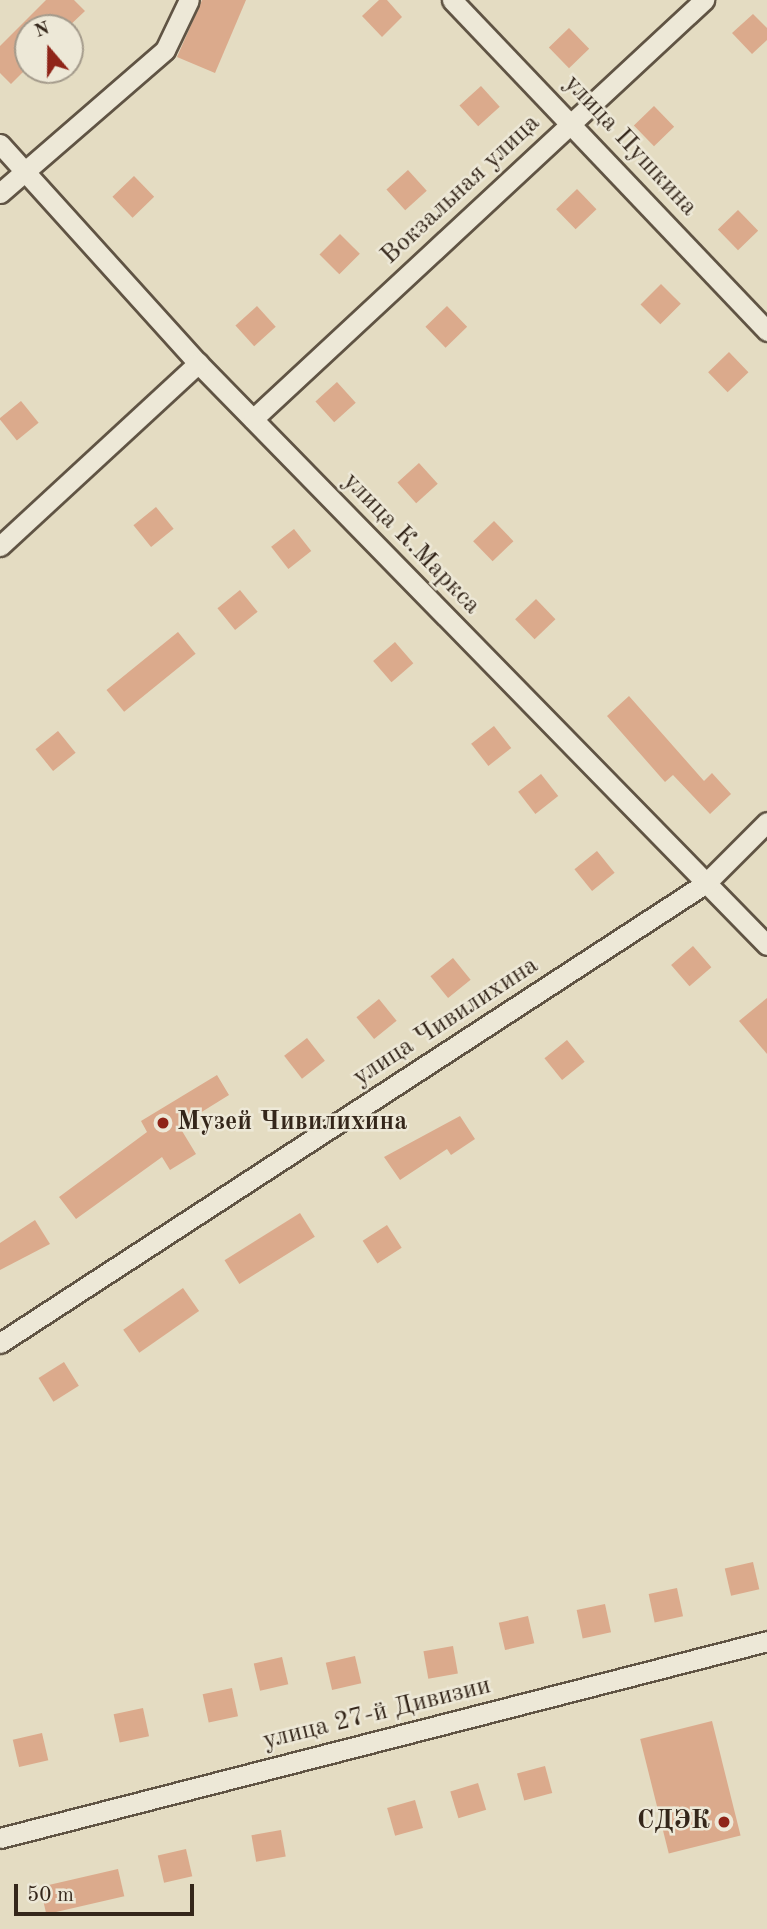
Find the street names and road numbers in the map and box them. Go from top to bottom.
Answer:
street label: улица Пушкина [557,69,703,223]
street label: Вокзальная улица [375,108,547,272]
street label: улица К.Маркса [335,467,487,621]
street label: улица Чивилихина [347,950,545,1094]
street label: улица 27-й Дивизии [260,1671,494,1757]

